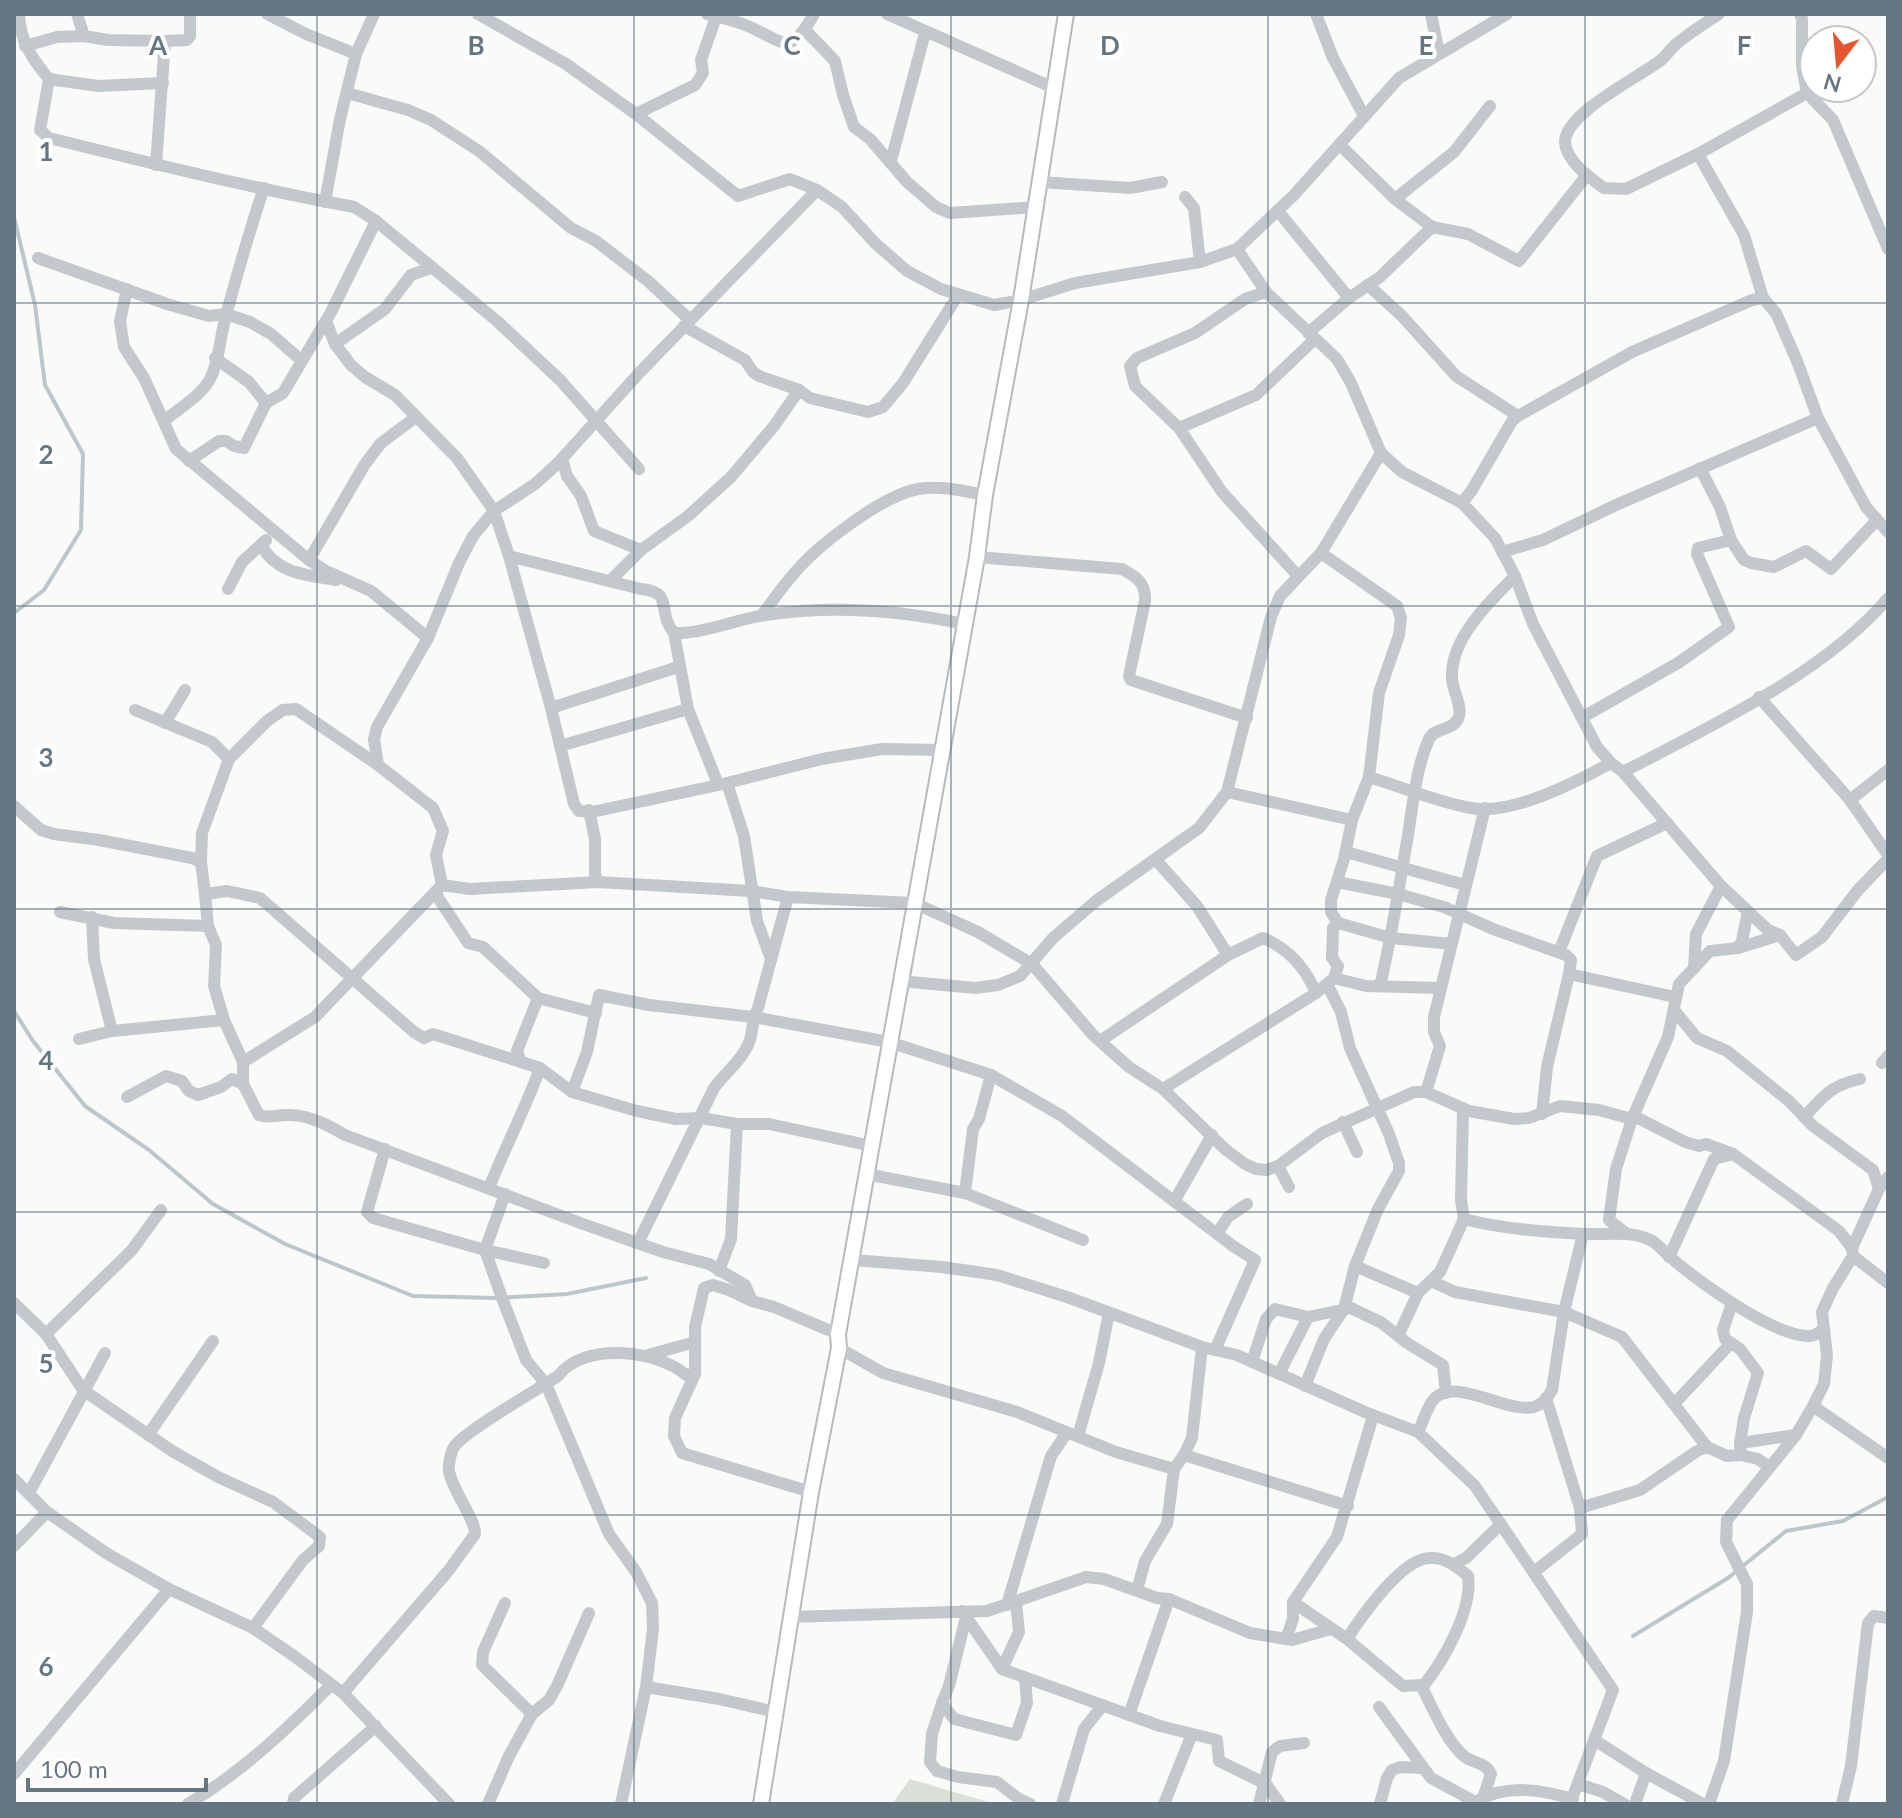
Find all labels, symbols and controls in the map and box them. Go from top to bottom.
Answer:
north arrow [1798,24,1878,104]
text: A [148,29,168,61]
text: B [467,29,485,61]
text: C [783,29,801,61]
text: D [1100,29,1120,61]
text: E [1419,29,1433,61]
text: F [1737,29,1751,61]
text: N [1820,68,1844,99]
text: 1 [38,135,54,167]
text: 2 [38,438,54,470]
text: 3 [38,741,54,773]
text: 4 [38,1044,54,1076]
text: 5 [38,1347,54,1379]
text: 6 [38,1650,54,1682]
scale bar [28,1742,206,1792]
text: 100 m [40,1754,108,1783]

